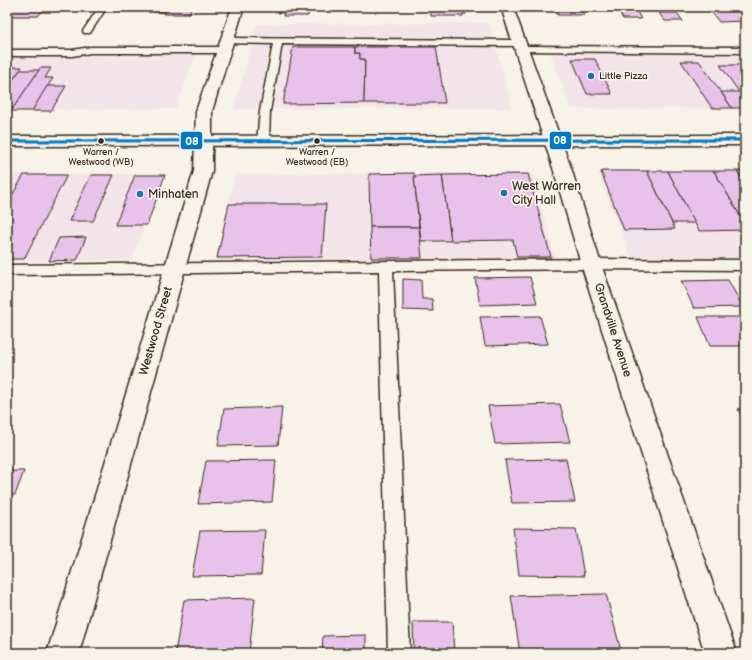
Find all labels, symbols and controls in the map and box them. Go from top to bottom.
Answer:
place label: Little Pizza [599,70,648,82]
marker: Little Pizza [586,71,596,81]
line badge: 08 [180,131,203,150]
line badge: 08 [549,131,572,150]
text: 08 [553,134,567,147]
text: 08 [185,135,199,148]
marker: Warren / Westwood (WB) [96,136,106,146]
marker: Warren / Westwood (EB) [312,136,322,146]
place label: Warren / Westwood (WB) [69,147,133,168]
place label: Warren / Westwood (EB) [286,147,348,168]
place label: West Warren City Hall [512,179,581,208]
place label: Minhaten [148,187,199,202]
marker: West Warren City Hall [499,188,509,198]
marker: Minhaten [135,189,145,199]
street label: Grandville Avenue [591,281,635,379]
street label: Westwood Street [136,285,176,377]

